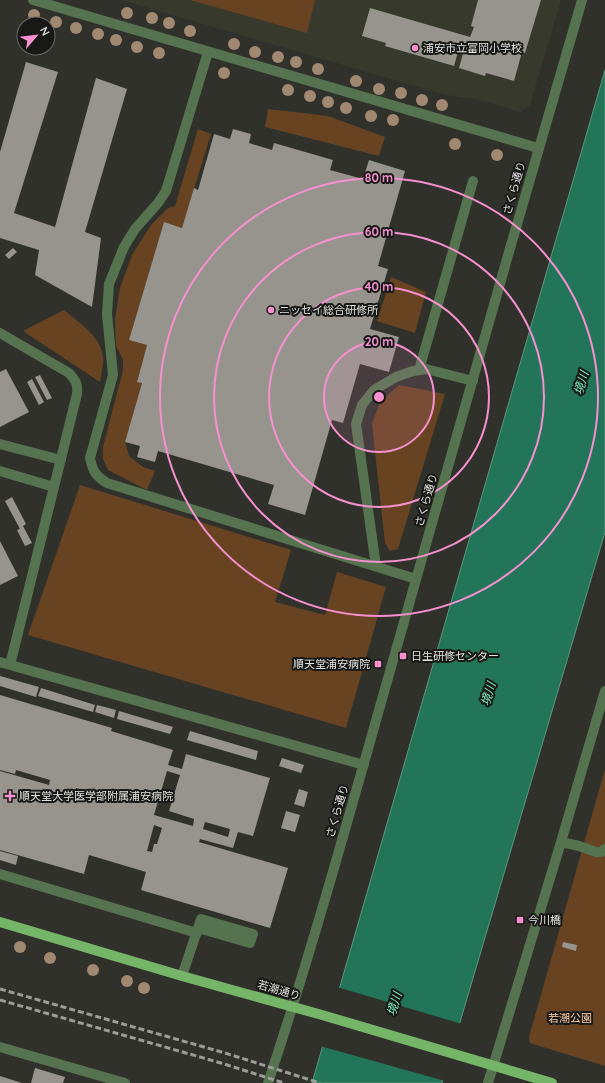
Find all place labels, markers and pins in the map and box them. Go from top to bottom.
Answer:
place label: 浦安市立富岡小学校 [423,41,522,55]
marker: 浦安市立富岡小学校 [410,43,420,53]
place label: ニッセイ総合研修所 [279,303,379,317]
marker: ニッセイ総合研修所 [266,305,276,315]
centre of rings [372,390,386,404]
place label: 日生研修センター [411,649,499,663]
marker: 日生研修センター [398,651,408,661]
place label: 順天堂浦安病院 [293,657,370,671]
marker: 順天堂浦安病院 [373,659,383,669]
place label: 順天堂大学医学部附属浦安病院 [19,789,173,803]
marker: 順天堂大学医学部附属浦安病院 [4,790,16,802]
place label: 今川橋 [528,913,561,927]
marker: 今川橋 [515,915,525,925]

